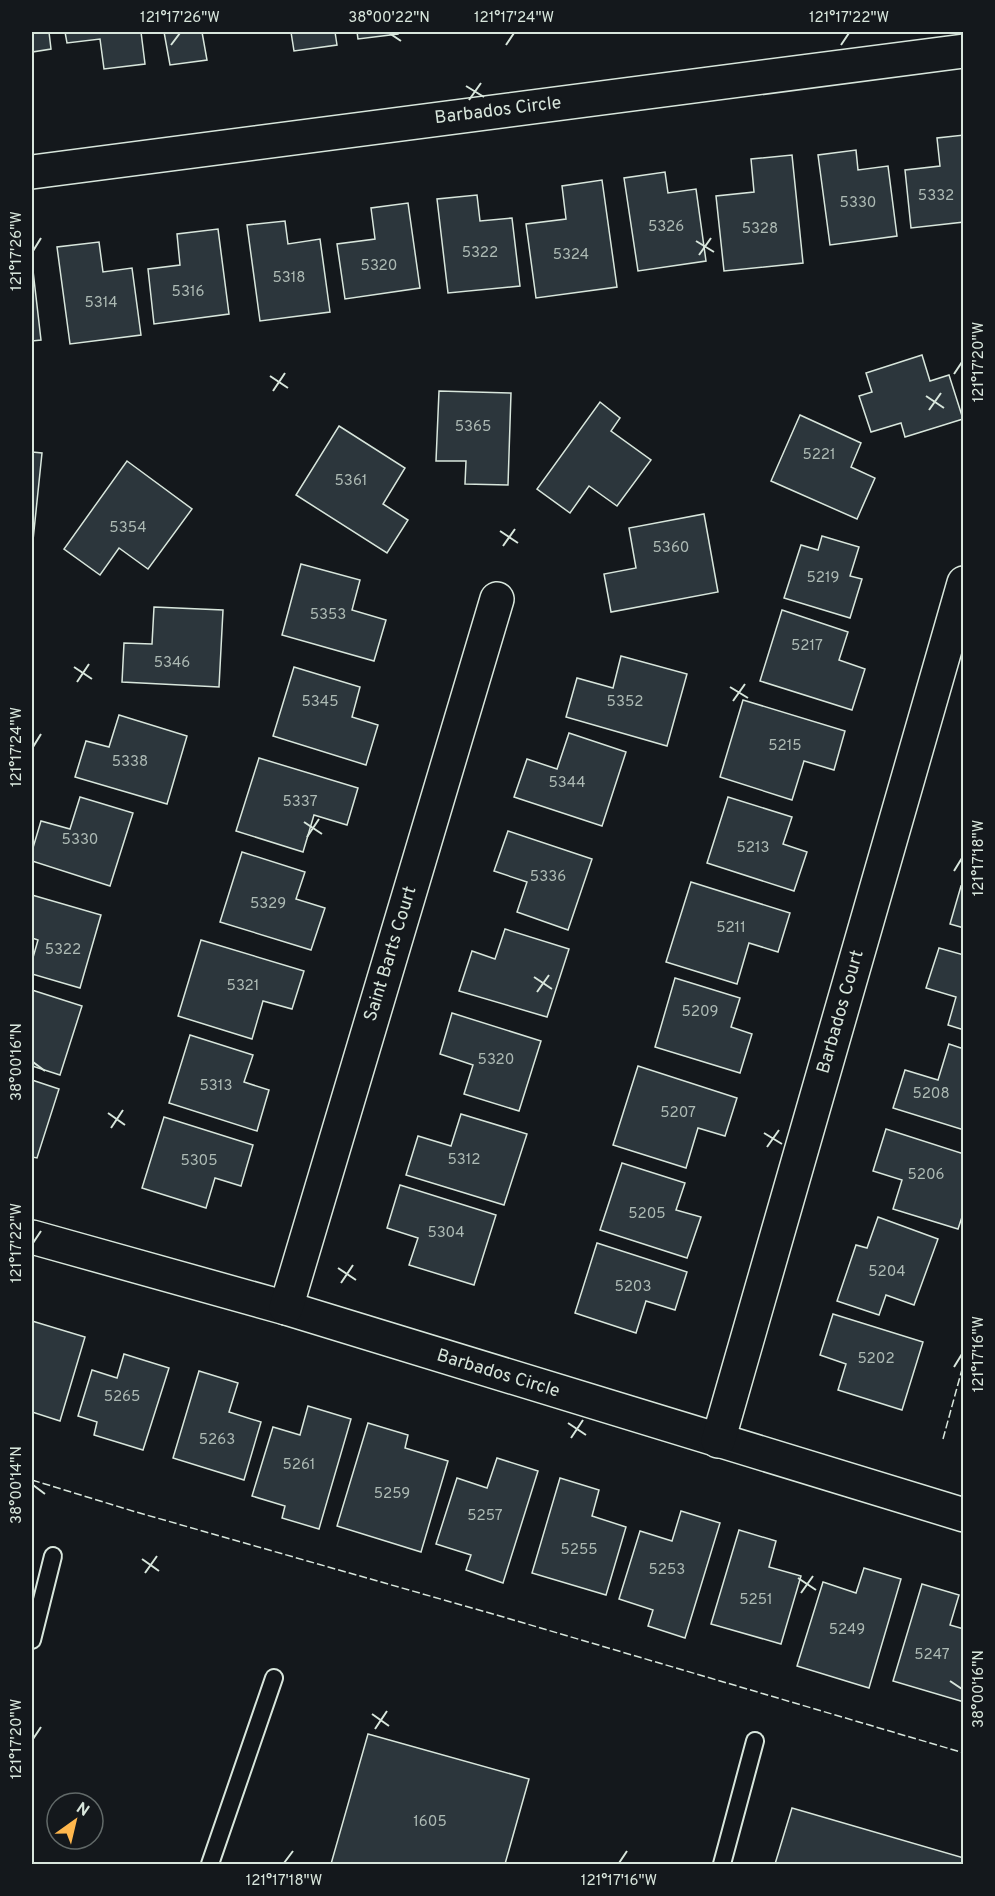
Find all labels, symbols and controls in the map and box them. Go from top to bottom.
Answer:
text: 121°17'26"W [140,9,220,28]
text: 38°00'22"N [348,9,430,28]
text: 121°17'24"W [474,9,554,28]
text: 121°17'22"W [809,9,889,28]
street label: Barbados Circle [433,92,563,130]
house number: 5332 [918,187,954,206]
house number: 5330 [840,194,876,213]
text: 121°17'26"W [8,211,27,291]
house number: 5326 [648,218,684,237]
house number: 5328 [742,220,778,239]
house number: 5322 [462,244,498,263]
house number: 5324 [553,246,589,265]
house number: 5320 [361,257,397,276]
house number: 5318 [272,269,306,288]
house number: 5316 [172,283,204,302]
house number: 5314 [85,294,117,313]
text: 121°17'20"W [970,322,989,402]
house number: 5365 [455,418,491,437]
house number: 5221 [802,446,836,465]
house number: 5361 [335,472,367,491]
house number: 5354 [109,519,147,538]
house number: 5360 [653,539,689,558]
house number: 5219 [807,569,839,588]
house number: 5353 [310,606,346,625]
house number: 5217 [791,637,823,656]
house number: 5346 [154,654,190,673]
house number: 5345 [302,693,338,712]
house number: 5352 [607,693,643,712]
text: 121°17'24"W [8,707,27,787]
house number: 5215 [768,737,802,756]
house number: 5338 [112,753,148,772]
house number: 5344 [549,774,585,793]
house number: 5337 [282,793,318,812]
text: 121°17'18"W [970,820,989,896]
house number: 5330 [62,831,98,850]
house number: 5213 [736,839,770,858]
house number: 5336 [530,868,566,887]
street label: Saint Barts Court [360,884,422,1024]
house number: 5329 [250,895,286,914]
house number: 5211 [716,919,746,938]
house number: 5322 [45,941,81,960]
street label: Barbados Court [812,948,870,1076]
house number: 5321 [227,977,259,996]
house number: 5209 [681,1003,719,1022]
text: 38°00'16"N [8,1023,27,1101]
house number: 5320 [478,1051,514,1070]
house number: 5313 [200,1077,232,1096]
house number: 5208 [912,1085,950,1104]
house number: 5207 [660,1104,696,1123]
house number: 5312 [447,1151,481,1170]
house number: 5305 [180,1152,218,1171]
house number: 5206 [907,1166,945,1185]
text: 121°17'22"W [8,1203,27,1283]
house number: 5205 [628,1205,666,1224]
house number: 5304 [427,1224,465,1243]
house number: 5204 [868,1263,906,1282]
house number: 5203 [614,1278,652,1297]
text: 121°17'16"W [970,1316,989,1392]
street label: Barbados Circle [434,1344,562,1404]
house number: 5202 [857,1350,895,1369]
house number: 5265 [104,1388,140,1407]
house number: 5263 [199,1431,235,1450]
text: 38°00'14"N [8,1446,27,1524]
house number: 5261 [283,1456,315,1475]
house number: 5259 [374,1485,410,1504]
house number: 5257 [467,1507,503,1526]
house number: 5255 [560,1541,598,1560]
house number: 5253 [649,1561,685,1580]
house number: 5251 [739,1591,773,1610]
house number: 5249 [829,1621,865,1640]
house number: 5247 [914,1646,950,1665]
text: 38°00'16"N [970,1650,989,1728]
text: 121°17'20"W [8,1699,27,1779]
north arrow [45,1791,105,1851]
text: N [72,1799,93,1822]
house number: 1605 [413,1813,447,1832]
text: 121°17'18"W [246,1872,322,1891]
text: 121°17'16"W [581,1872,657,1891]

